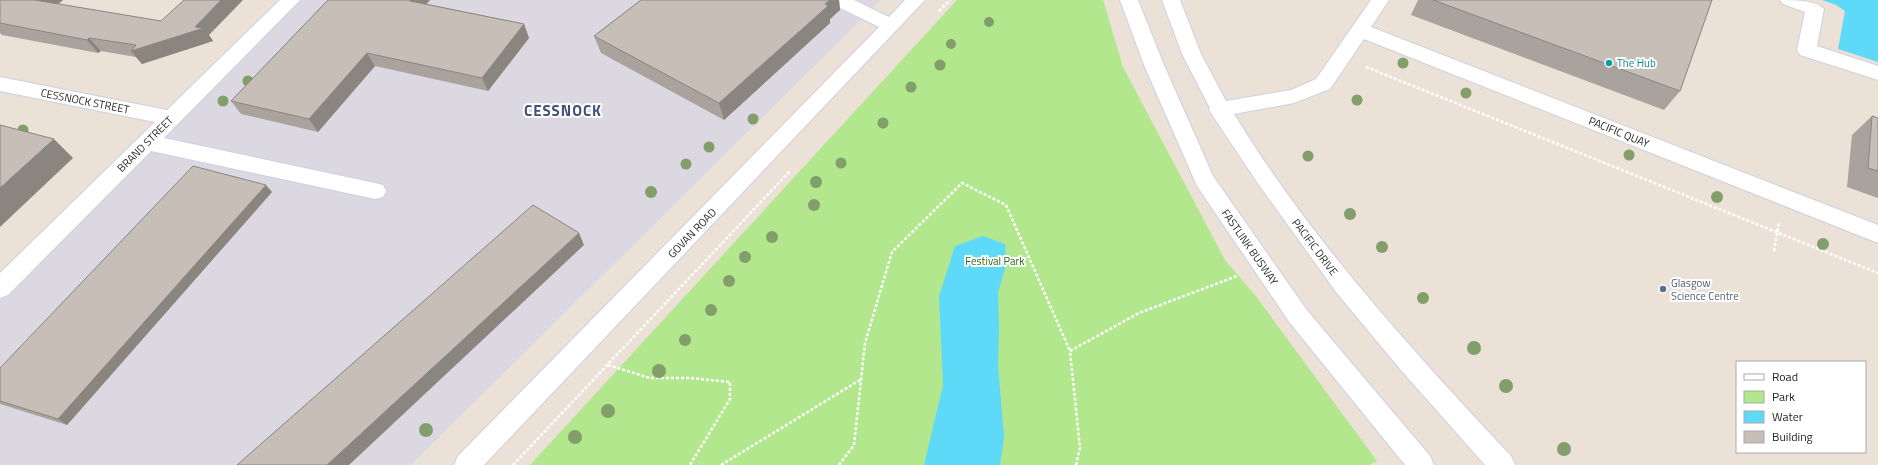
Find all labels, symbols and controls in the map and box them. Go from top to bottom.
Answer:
place label: The Hub [1617,55,1656,71]
marker: The Hub [1604,58,1614,68]
street label: CESSNOCK STREET [39,85,131,117]
district label: CESSNOCK [524,99,602,122]
street label: BRAND STREET [113,112,177,176]
street label: PACIFIC QUAY [1586,113,1652,152]
street label: GOVAN ROAD [664,204,720,262]
street label: FASTLINK BUSWAY [1218,206,1282,288]
street label: PACIFIC DRIVE [1288,215,1342,279]
park label: Festival Park [965,253,1025,269]
place label: Glasgow Science Centre [1671,275,1739,304]
marker: Glasgow Science Centre [1658,284,1668,294]
legend [1736,361,1866,453]
text: Road [1772,367,1798,386]
text: Park [1772,387,1795,406]
text: Water [1772,407,1803,426]
text: Building [1772,427,1813,446]

